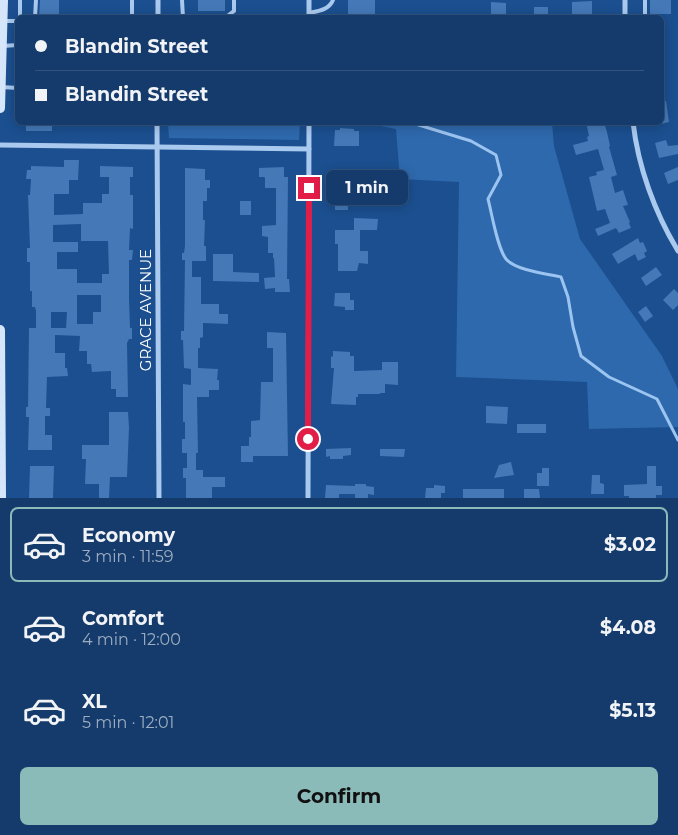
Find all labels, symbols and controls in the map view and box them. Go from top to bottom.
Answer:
text: Blandin Street [65,35,208,58]
text: Blandin Street [65,83,208,106]
callout: 1 min [326,170,409,206]
route end [298,177,320,199]
text: 1 min [345,178,389,197]
street label: GRACE AVENUE [136,249,155,371]
route start [297,428,319,450]
icon: car [22,522,67,567]
text: Economy [82,524,175,547]
text: $3.02 [604,533,656,556]
text: 3 min · 11:59 [82,547,173,566]
icon: car [22,605,67,650]
text: Comfort [82,607,164,630]
text: $4.08 [600,616,656,639]
text: 4 min · 12:00 [82,630,181,649]
icon: car [22,688,67,733]
text: XL [82,690,107,713]
text: $5.13 [609,699,656,722]
text: 5 min · 12:01 [82,713,174,732]
button: Confirm [20,767,658,825]

